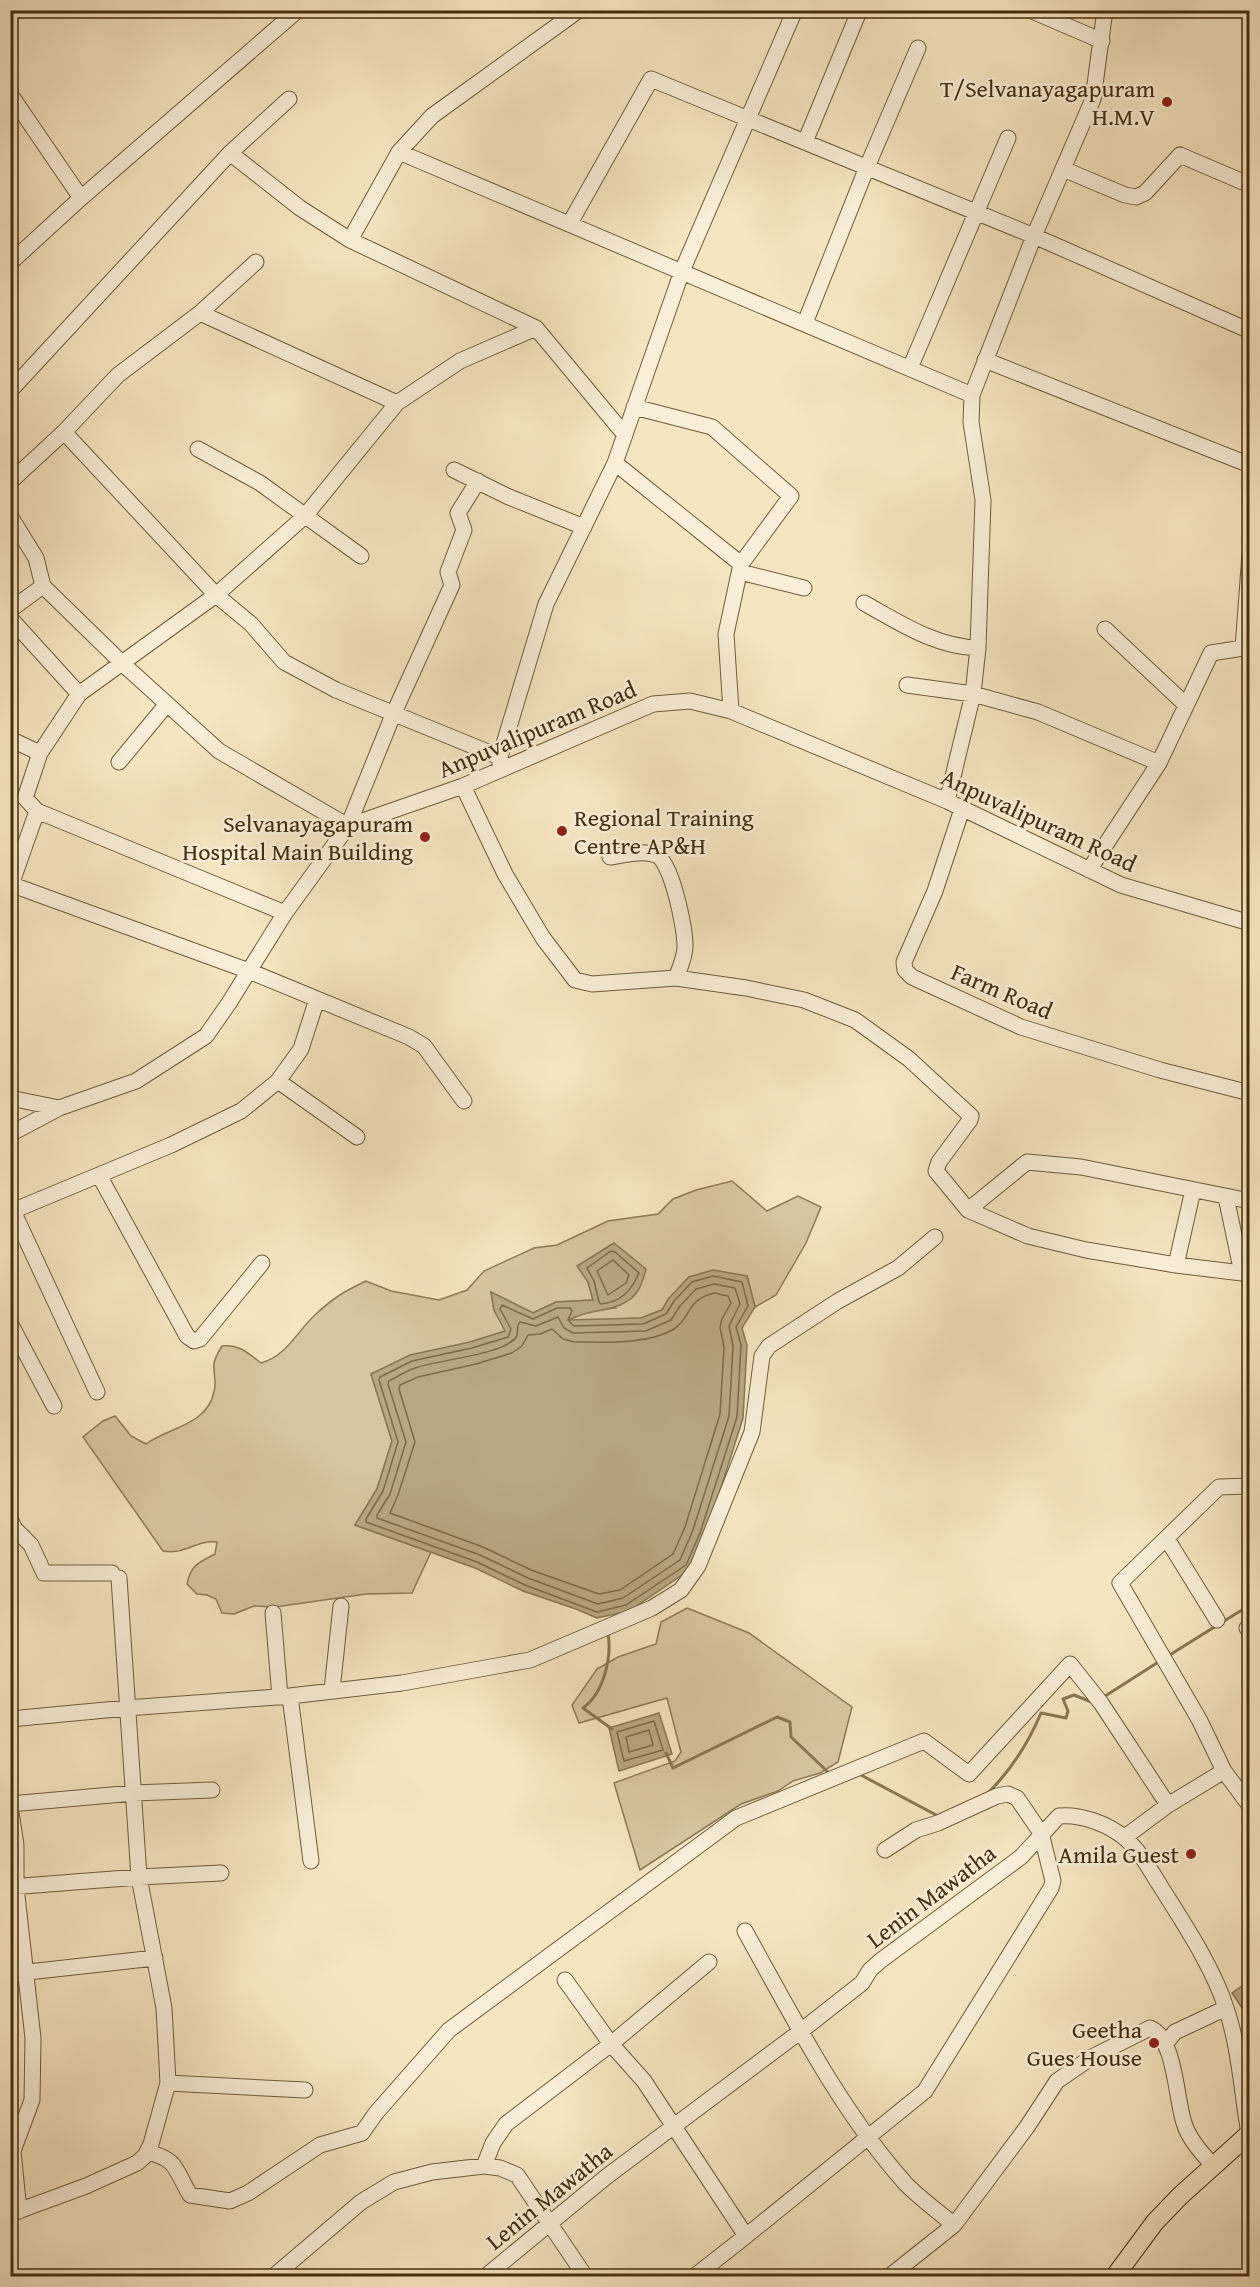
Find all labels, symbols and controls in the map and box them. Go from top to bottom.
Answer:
place label: T/Selvanayagapuram H.M.V [940,71,1155,134]
marker: T/Selvanayagapuram H.M.V [1160,95,1174,109]
street label: Anpuvalipuram Road [432,671,642,787]
street label: Anpuvalipuram Road [935,759,1143,881]
place label: Regional Training Centre AP&H [574,800,754,863]
place label: Selvanayagapuram Hospital Main Building [182,806,413,869]
marker: Regional Training Centre AP&H [555,824,569,838]
marker: Selvanayagapuram Hospital Main Building [418,830,432,844]
street label: Farm Road [946,954,1058,1028]
street label: Lenin Mawatha [859,1835,1004,1956]
place label: Amila Guest [1058,1837,1180,1872]
marker: Amila Guest [1184,1847,1198,1861]
place label: Geetha Gues House [1027,2012,1143,2075]
marker: Geetha Gues House [1147,2036,1161,2050]
street label: Lenin Mawatha [478,2134,620,2258]

